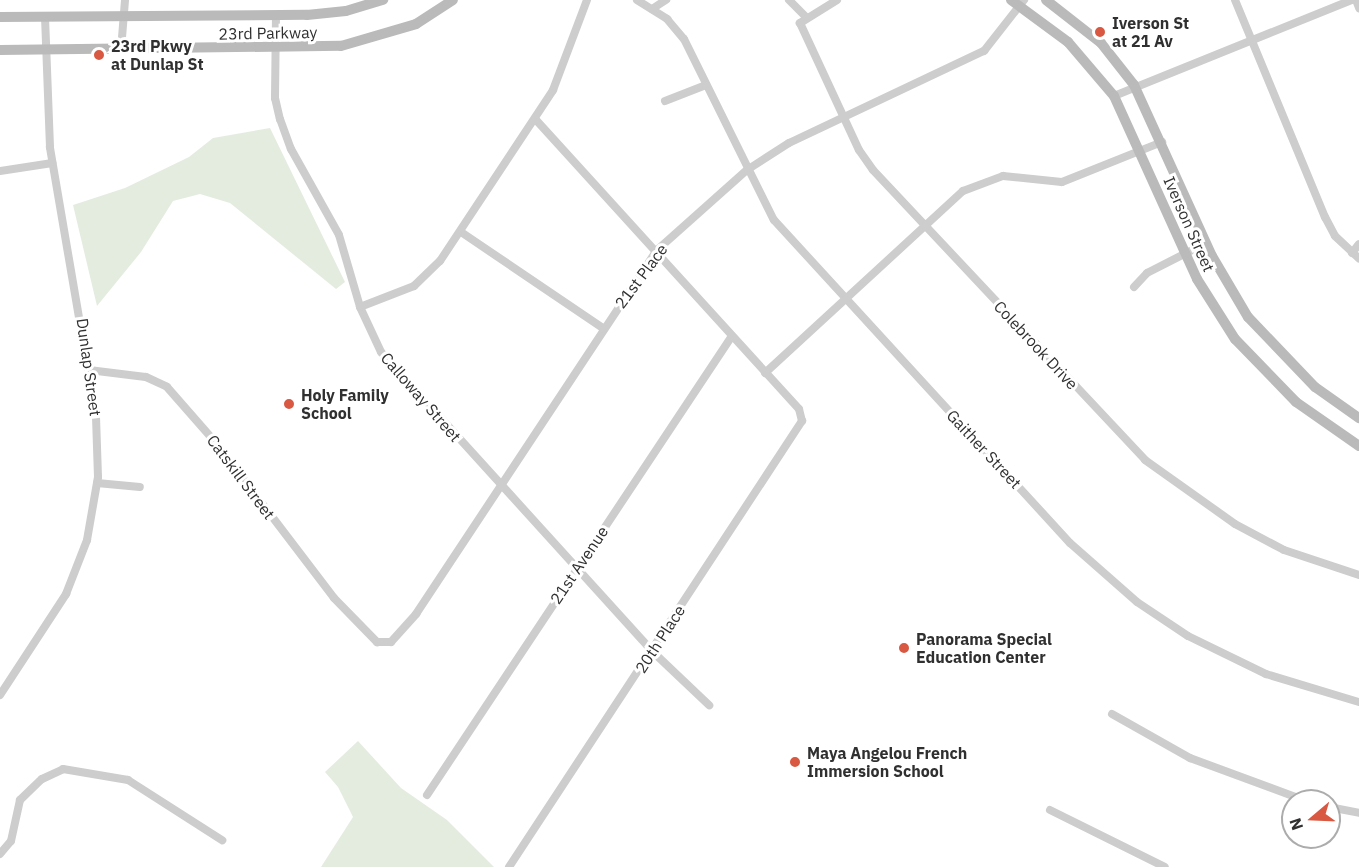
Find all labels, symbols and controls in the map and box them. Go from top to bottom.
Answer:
place label: Iverson St at 21 Av [1112,13,1189,51]
street label: 23rd Parkway [218,23,318,43]
marker: Iverson St at 21 Av [1093,25,1107,39]
place label: 23rd Pkwy at Dunlap St [111,36,204,74]
marker: 23rd Pkwy at Dunlap St [92,48,106,62]
street label: Iverson Street [1159,173,1219,275]
street label: 21st Place [611,240,671,312]
street label: Colebrook Drive [990,297,1082,393]
street label: Dunlap Street [73,317,105,417]
street label: Calloway Street [377,348,465,446]
place label: Holy Family School [301,385,389,423]
marker: Holy Family School [282,397,296,411]
street label: Gaither Street [943,406,1025,492]
street label: Catskill Street [203,431,279,523]
street label: 21st Avenue [546,522,612,608]
street label: 20th Place [631,601,689,677]
place label: Panorama Special Education Center [916,629,1052,667]
marker: Panorama Special Education Center [897,641,911,655]
place label: Maya Angelou French Immersion School [807,743,967,781]
marker: Maya Angelou French Immersion School [788,755,802,769]
north arrow [1281,789,1341,849]
text: N [1285,815,1307,833]

